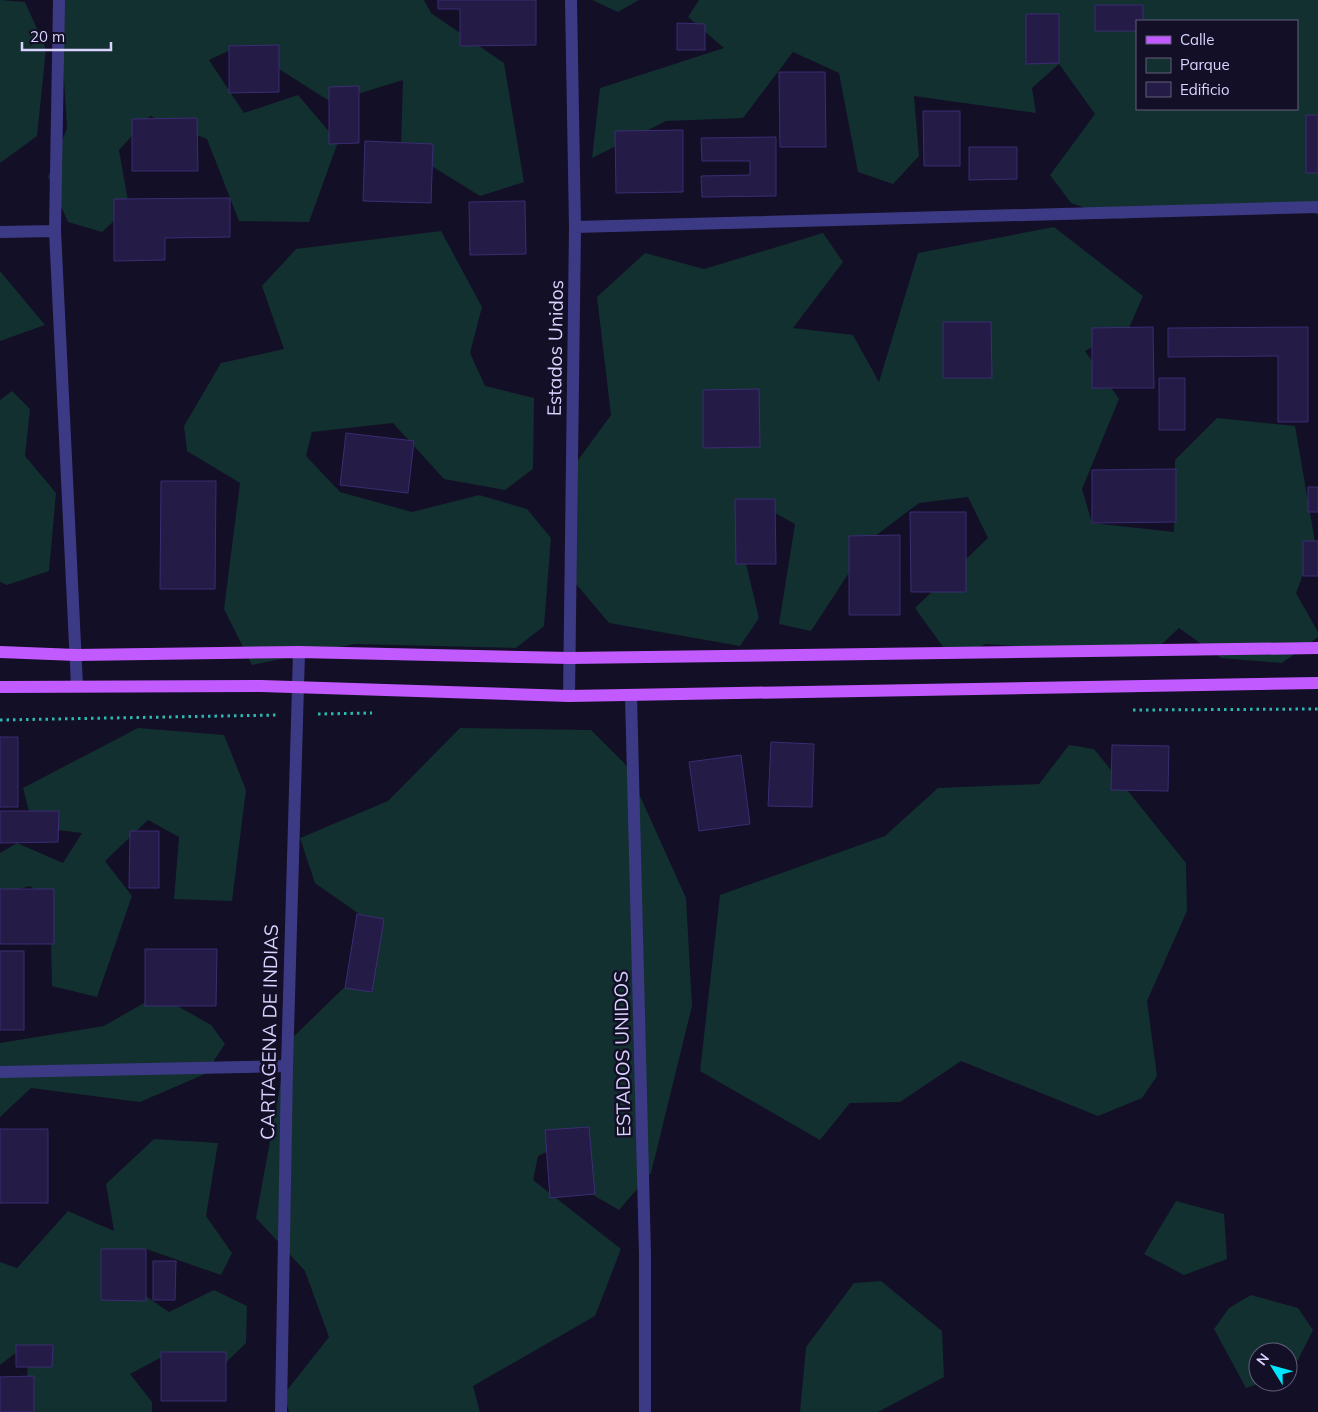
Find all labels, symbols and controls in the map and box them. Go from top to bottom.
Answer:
scale bar [22,20,111,52]
legend [1136,20,1298,110]
text: 20 m [30,27,65,46]
text: Calle [1180,30,1214,49]
text: Parque [1180,55,1230,74]
text: Edificio [1180,80,1230,99]
street label: Estados Unidos [542,280,568,416]
street label: CARTAGENA DE INDIAS [255,924,283,1140]
street label: ESTADOS UNIDOS [609,971,635,1137]
north arrow [1248,1342,1298,1392]
text: N [1252,1350,1273,1369]

